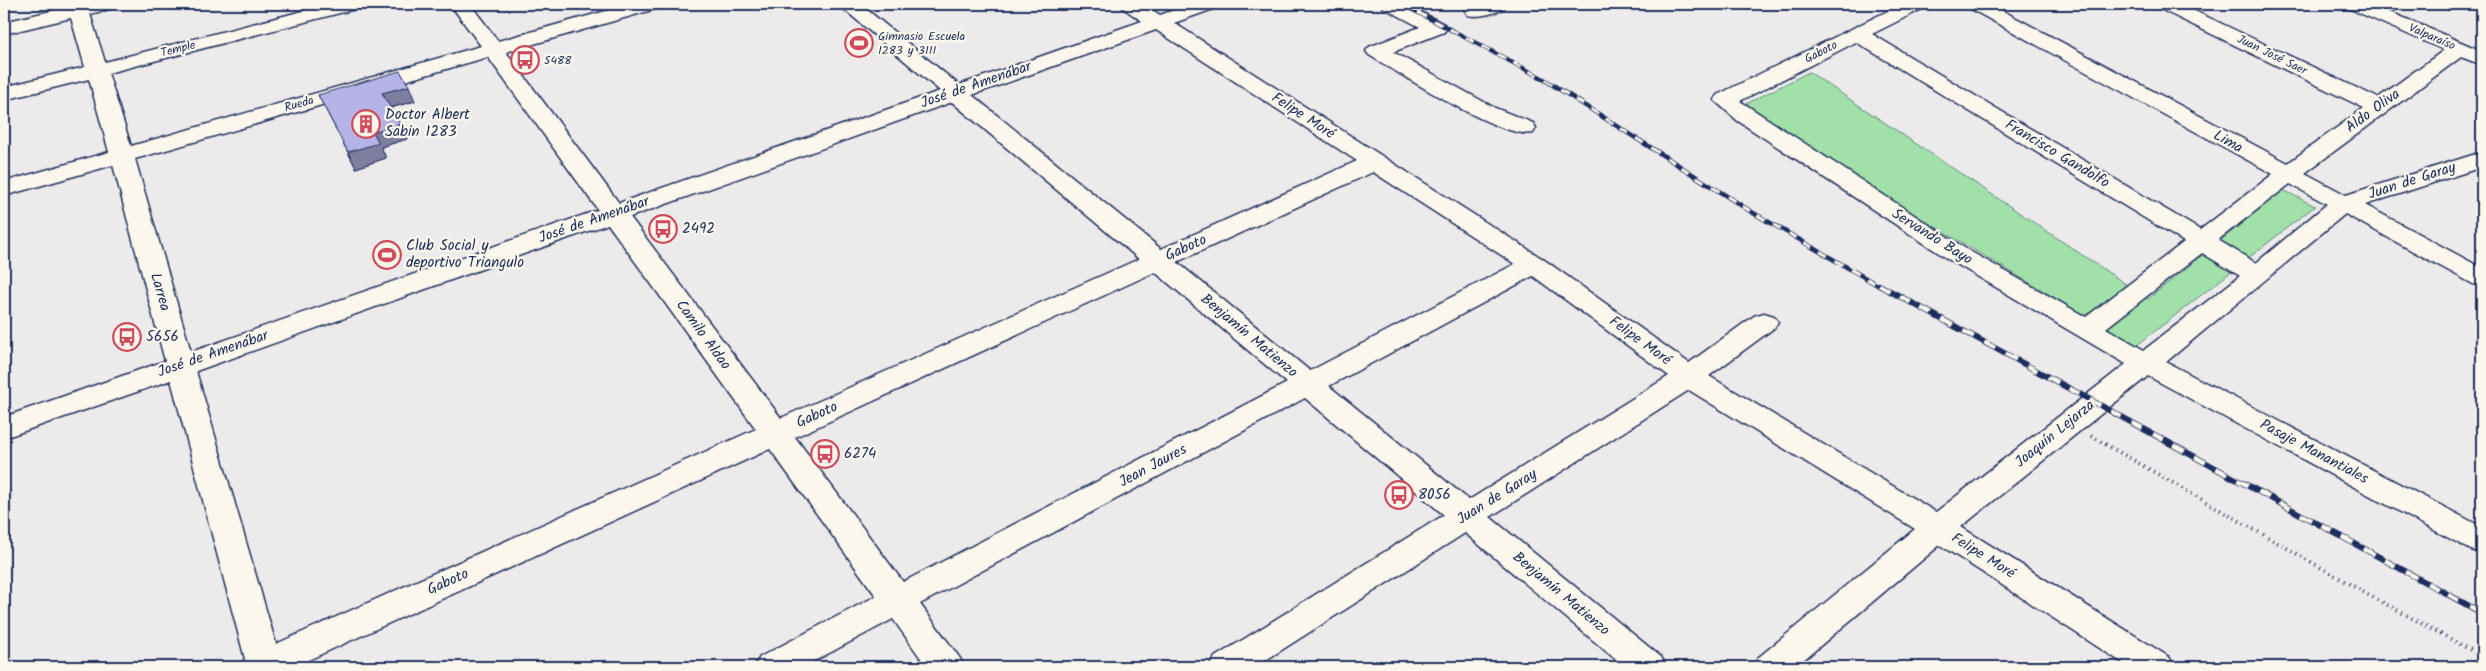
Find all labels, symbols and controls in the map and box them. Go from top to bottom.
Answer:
street label: Valparaíso [2406,19,2458,55]
place label: Gimnasio Escuela 1283 y 3111 [878,27,966,60]
sports icon: Gimnasio Escuela 1283 y 3111 [844,28,874,58]
street label: Juan José Saer [2234,30,2311,81]
street label: Temple [159,35,198,63]
street label: Gaboto [1801,36,1841,68]
bus stop icon: 5488 [510,45,540,75]
place label: 5488 [544,51,572,70]
street label: José de Amenábar [917,54,1036,115]
street label: Aldo Oliva [2341,83,2405,139]
street label: Felipe Moré [1266,86,1341,146]
street label: Rueda [282,91,316,117]
place label: Doctor Albert Sabin 1283 [385,103,470,144]
building icon: Doctor Albert Sabin 1283 [351,109,381,139]
street label: Francisco Gandolfo [2000,113,2114,195]
street label: Lima [2209,124,2247,160]
street label: Juan de Garay [2365,155,2460,206]
street label: José de Amenábar [535,189,654,250]
street label: Servando Bayo [1887,203,1977,272]
bus stop icon: 2492 [648,214,678,244]
place label: 2492 [682,217,715,241]
street label: Gaboto [1161,228,1211,268]
place label: Club Social y deportivo Triangulo [406,234,524,275]
sports icon: Club Social y deportivo Triangulo [372,240,402,270]
street label: Larrea [143,270,177,314]
street label: Benjamín Matienzo [1195,288,1303,384]
street label: Camilo Aldao [669,295,737,375]
street label: Felipe Moré [1604,310,1677,373]
bus stop icon: 5656 [112,322,142,352]
street label: José de Amenábar [154,323,273,384]
place label: 5656 [146,325,179,349]
street label: Joaquín Lejarza [2010,394,2100,474]
street label: Gaboto [792,395,842,435]
street label: Pasaje Manantiales [2255,413,2373,491]
street label: Jean Jaures [1115,438,1192,494]
bus stop icon: 6274 [810,439,840,469]
place label: 6274 [844,442,876,466]
street label: Juan de Garay [1452,462,1543,531]
bus stop icon: 8056 [1384,480,1414,510]
place label: 8056 [1418,483,1451,507]
street label: Felipe Moré [1946,527,2021,586]
street label: Benjamín Matienzo [1507,546,1615,642]
street label: Gaboto [423,562,473,602]

